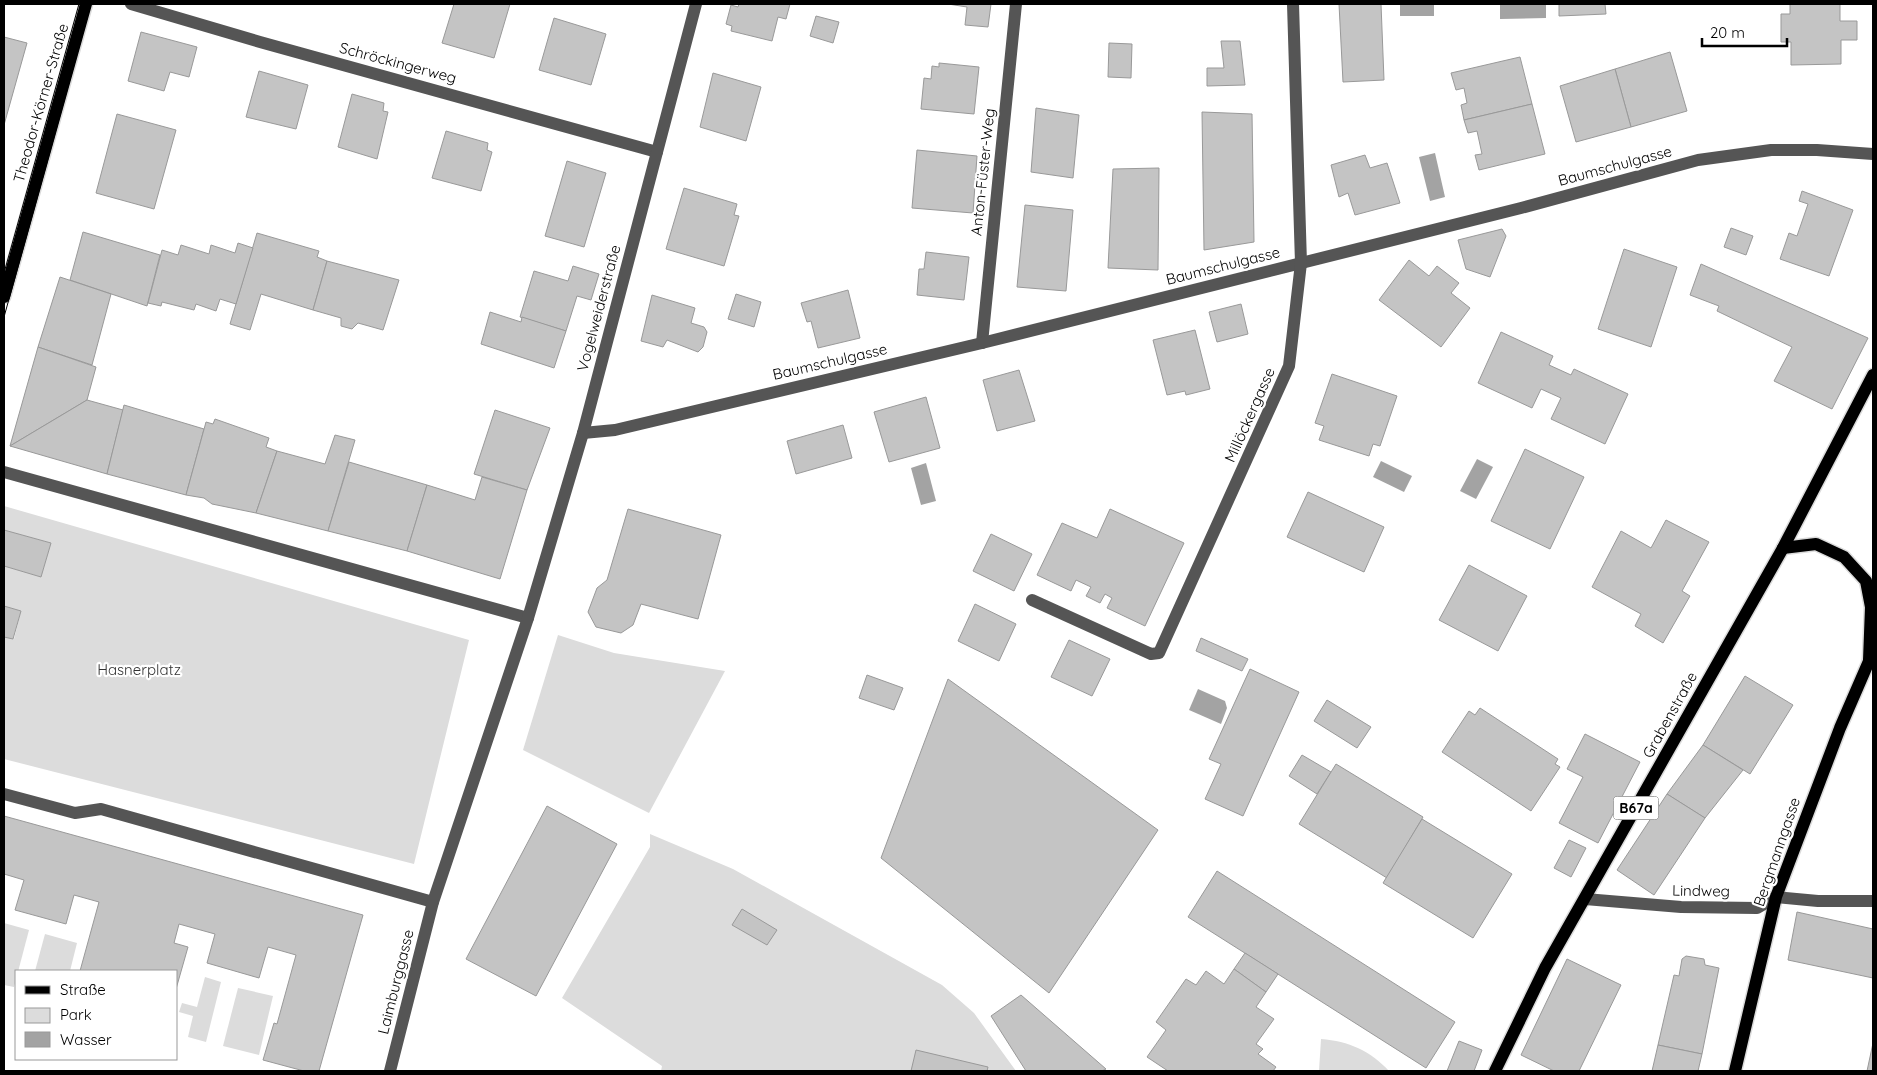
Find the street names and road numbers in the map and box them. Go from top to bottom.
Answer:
street label: Theodor-Körner-Straße [9,21,72,184]
street label: Schröckingerweg [338,38,459,87]
street label: Anton-Füster-Weg [966,107,999,237]
street label: Baumschulgasse [1556,141,1674,190]
street label: Baumschulgasse [1164,242,1282,289]
street label: Vogelweiderstraße [572,243,625,373]
street label: Baumschulgasse [771,339,889,384]
street label: Millöckergasse [1220,364,1279,465]
street label: Grabenstraße [1638,668,1701,761]
street label: Bergmanngasse [1749,795,1804,909]
road number: B67a [1614,796,1658,820]
street label: Lindweg [1672,880,1730,901]
street label: Laimburggasse [373,927,418,1036]

